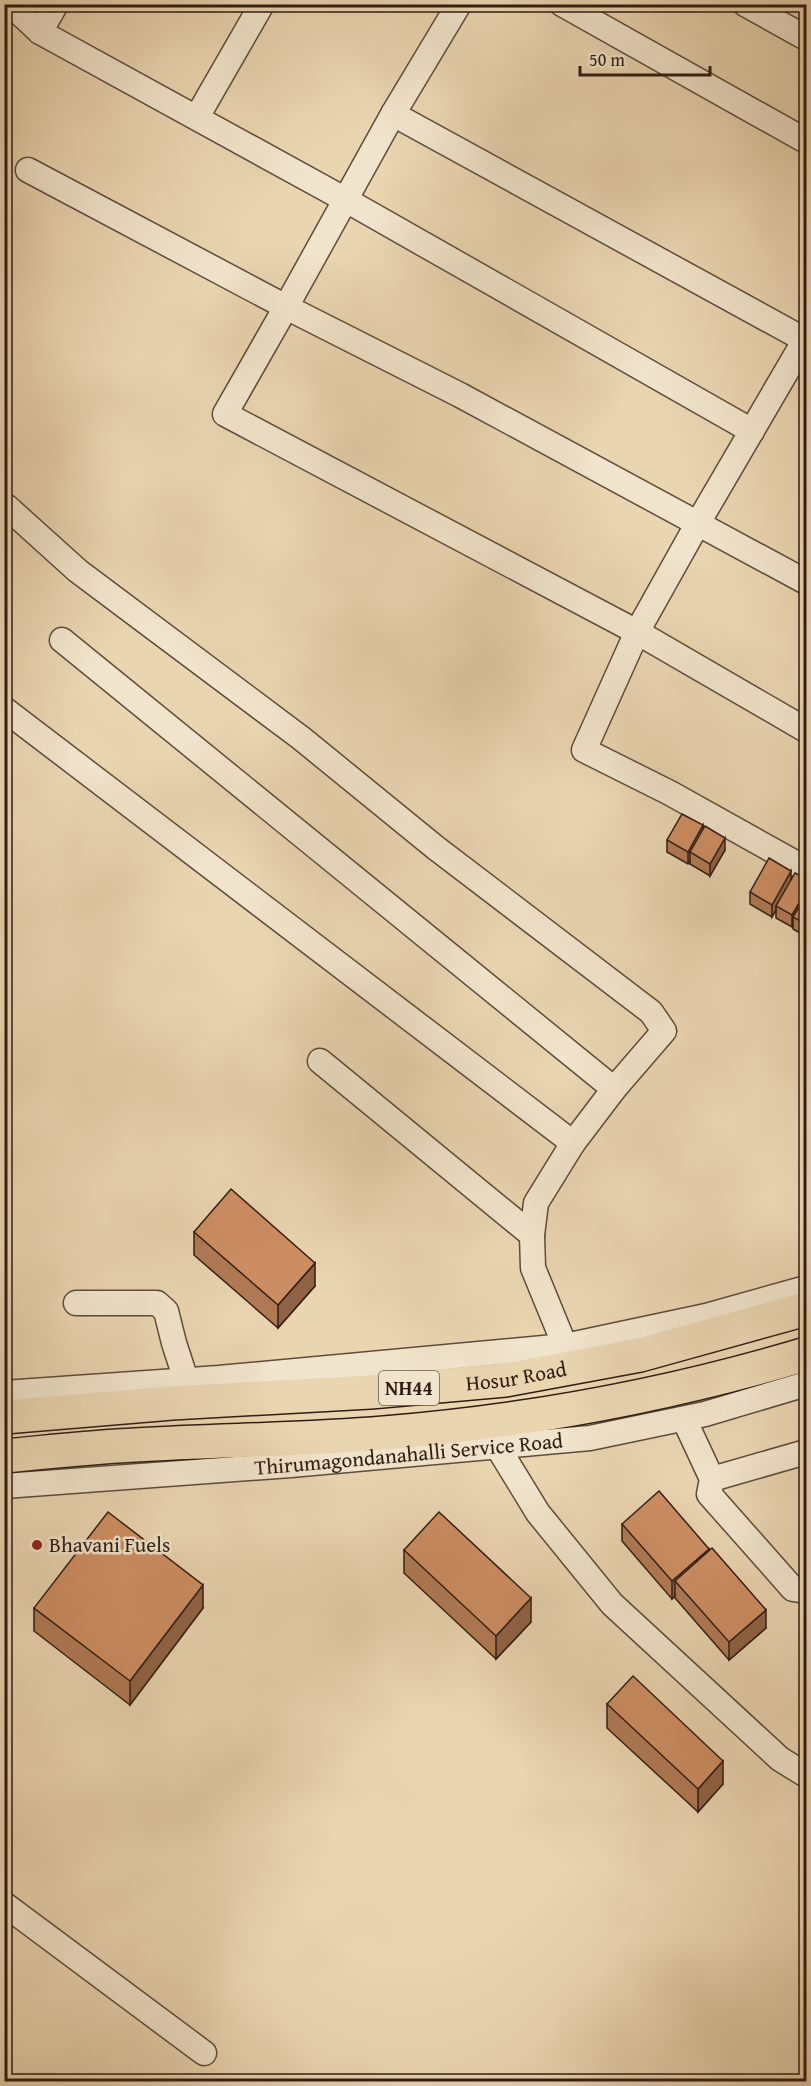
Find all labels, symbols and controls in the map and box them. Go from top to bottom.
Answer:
scale bar [580,39,710,77]
text: 50 m [589,46,625,73]
street label: Hosur Road [465,1353,570,1398]
road number: NH44 [379,1371,439,1405]
street label: Thirumagondanahalli Service Road [253,1424,565,1483]
place label: Bhavani Fuels [49,1529,170,1560]
marker: Bhavani Fuels [30,1538,44,1552]

